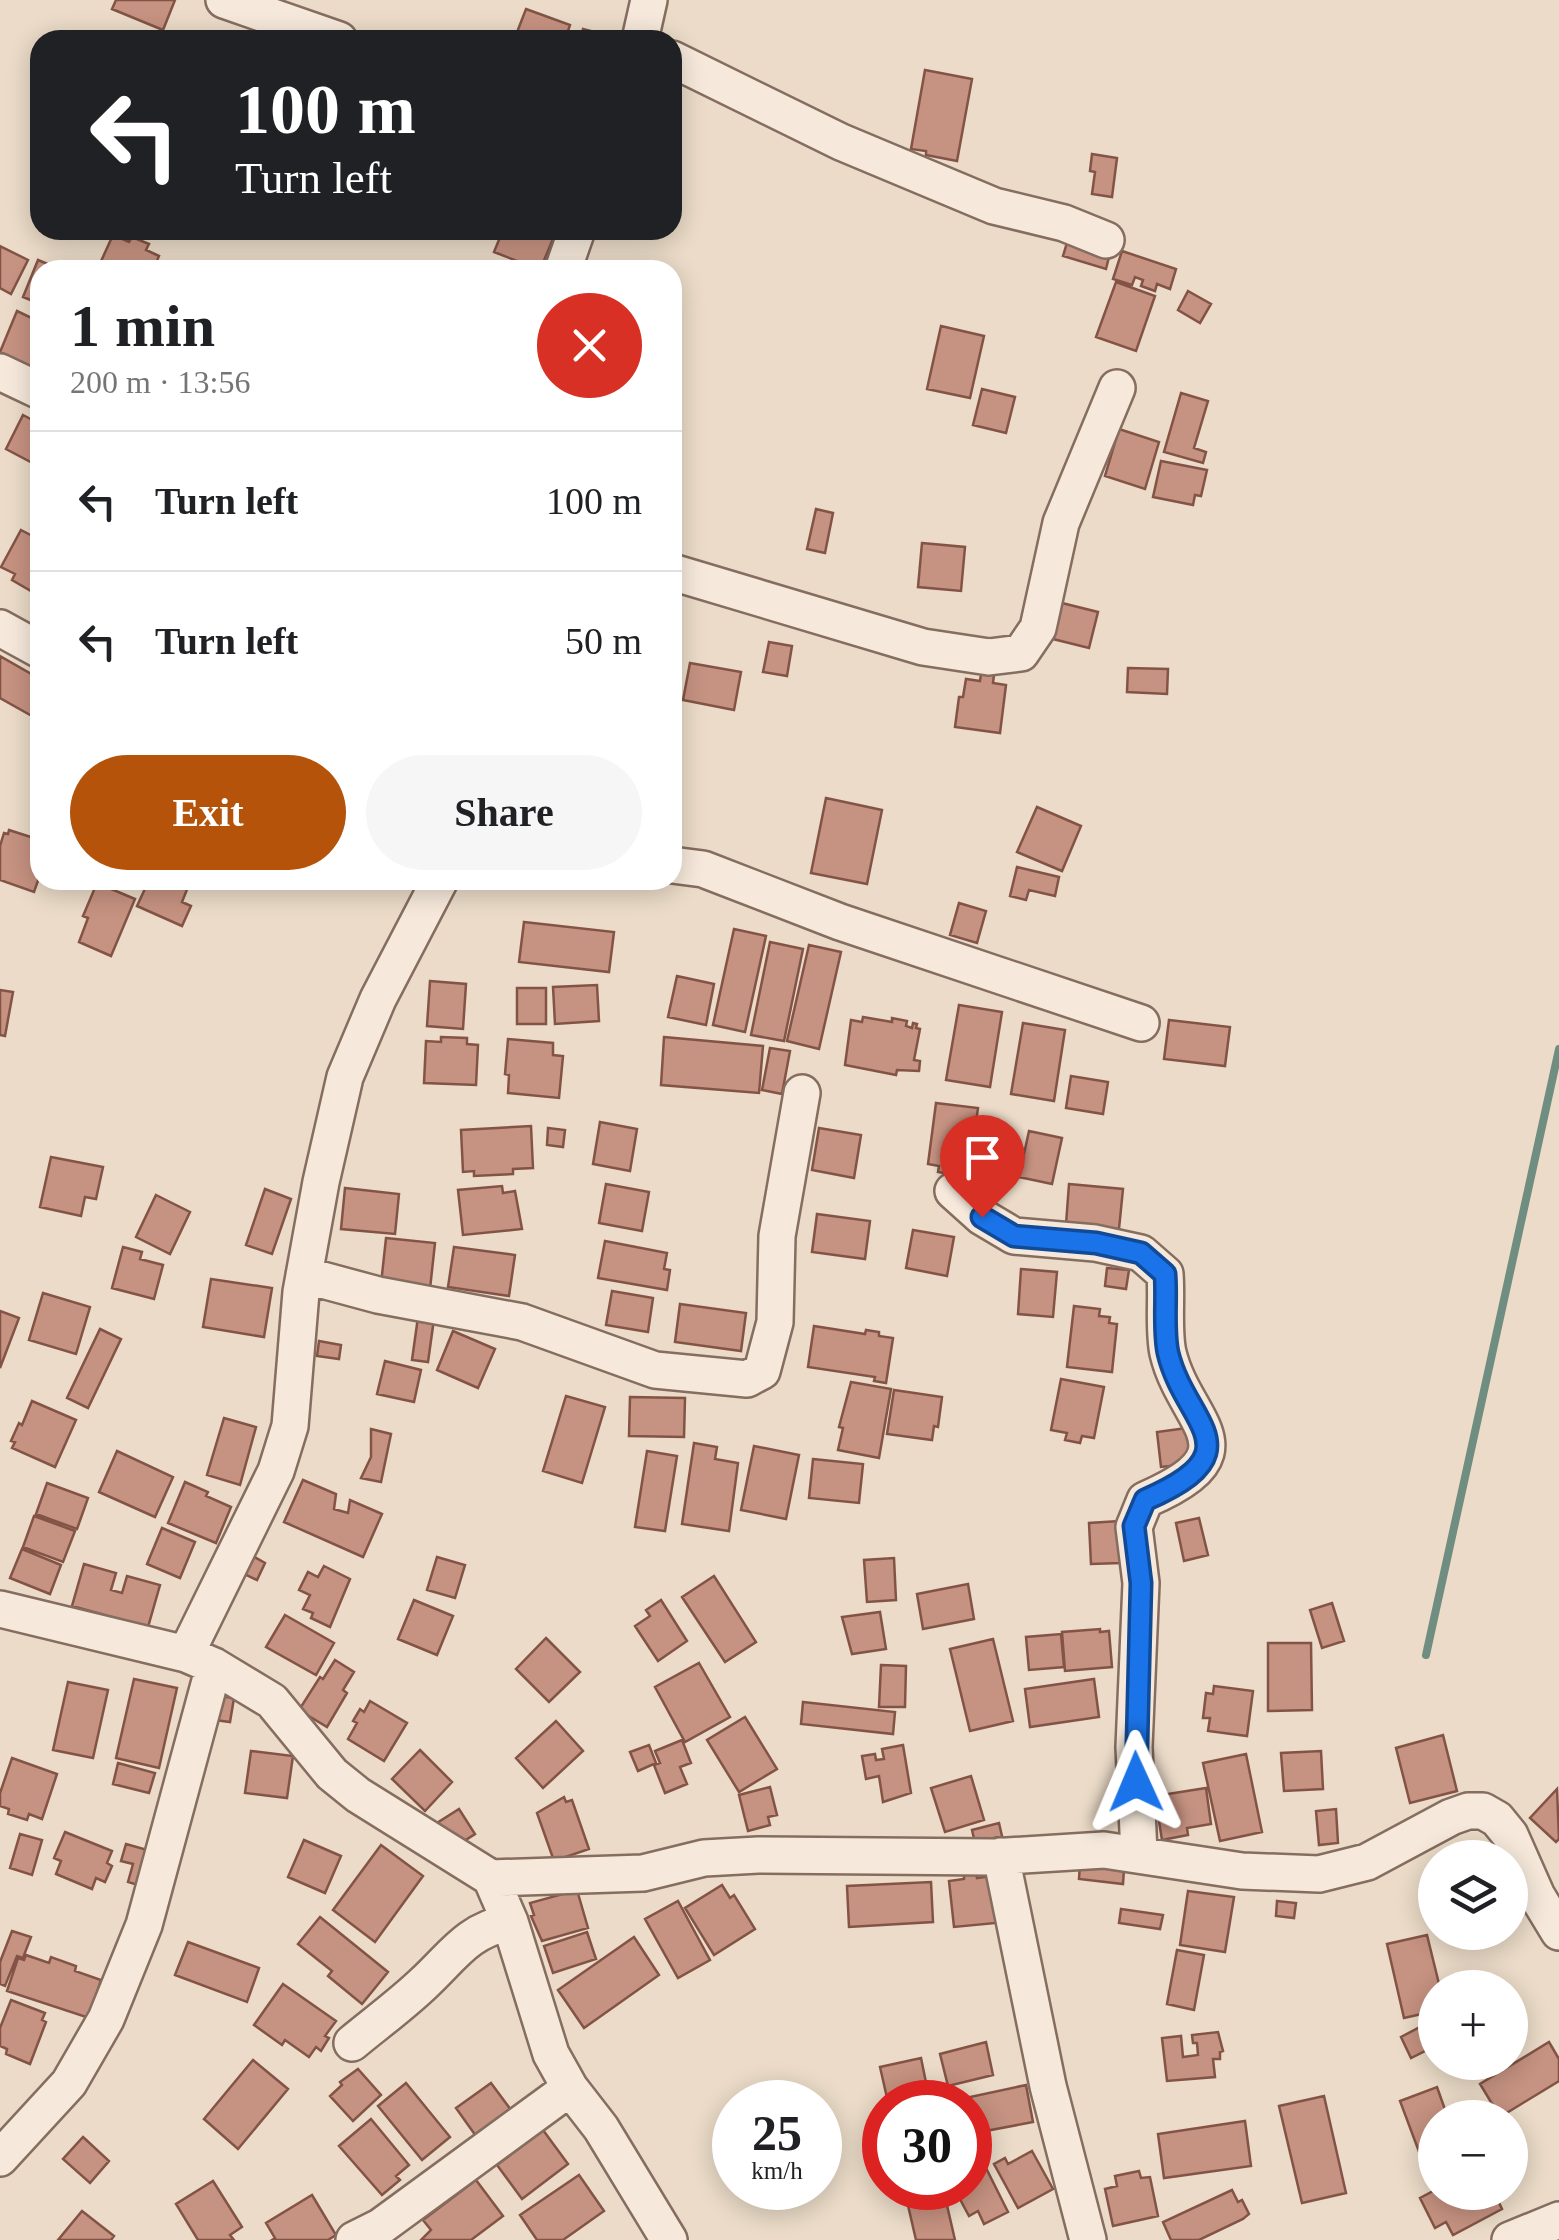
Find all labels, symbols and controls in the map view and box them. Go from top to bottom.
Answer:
icon: left [70,70,200,200]
text: 100 m [235,71,416,148]
text: Turn left [235,153,392,203]
text: 1 min [70,293,215,359]
button: close [537,293,642,398]
text: 200 m · 13:56 [70,364,250,400]
icon: left [70,474,125,529]
text: Turn left [155,480,298,522]
text: 100 m [546,480,642,522]
icon: left [70,614,125,669]
text: Turn left [155,620,298,662]
text: 50 m [565,620,642,662]
button: Exit [70,755,346,870]
button: Share [366,755,642,870]
pin [940,1115,1025,1218]
icon: arrive [955,1130,1010,1185]
position arrow [1084,1730,1188,1834]
map controls [1418,1840,1528,2210]
button: layers [1418,1840,1528,1950]
button: + [1418,1970,1528,2080]
speed limit sign: 30 [862,2080,992,2210]
button: − [1418,2100,1528,2210]
text: 25 [752,2105,802,2161]
text: km/h [751,2157,803,2184]

